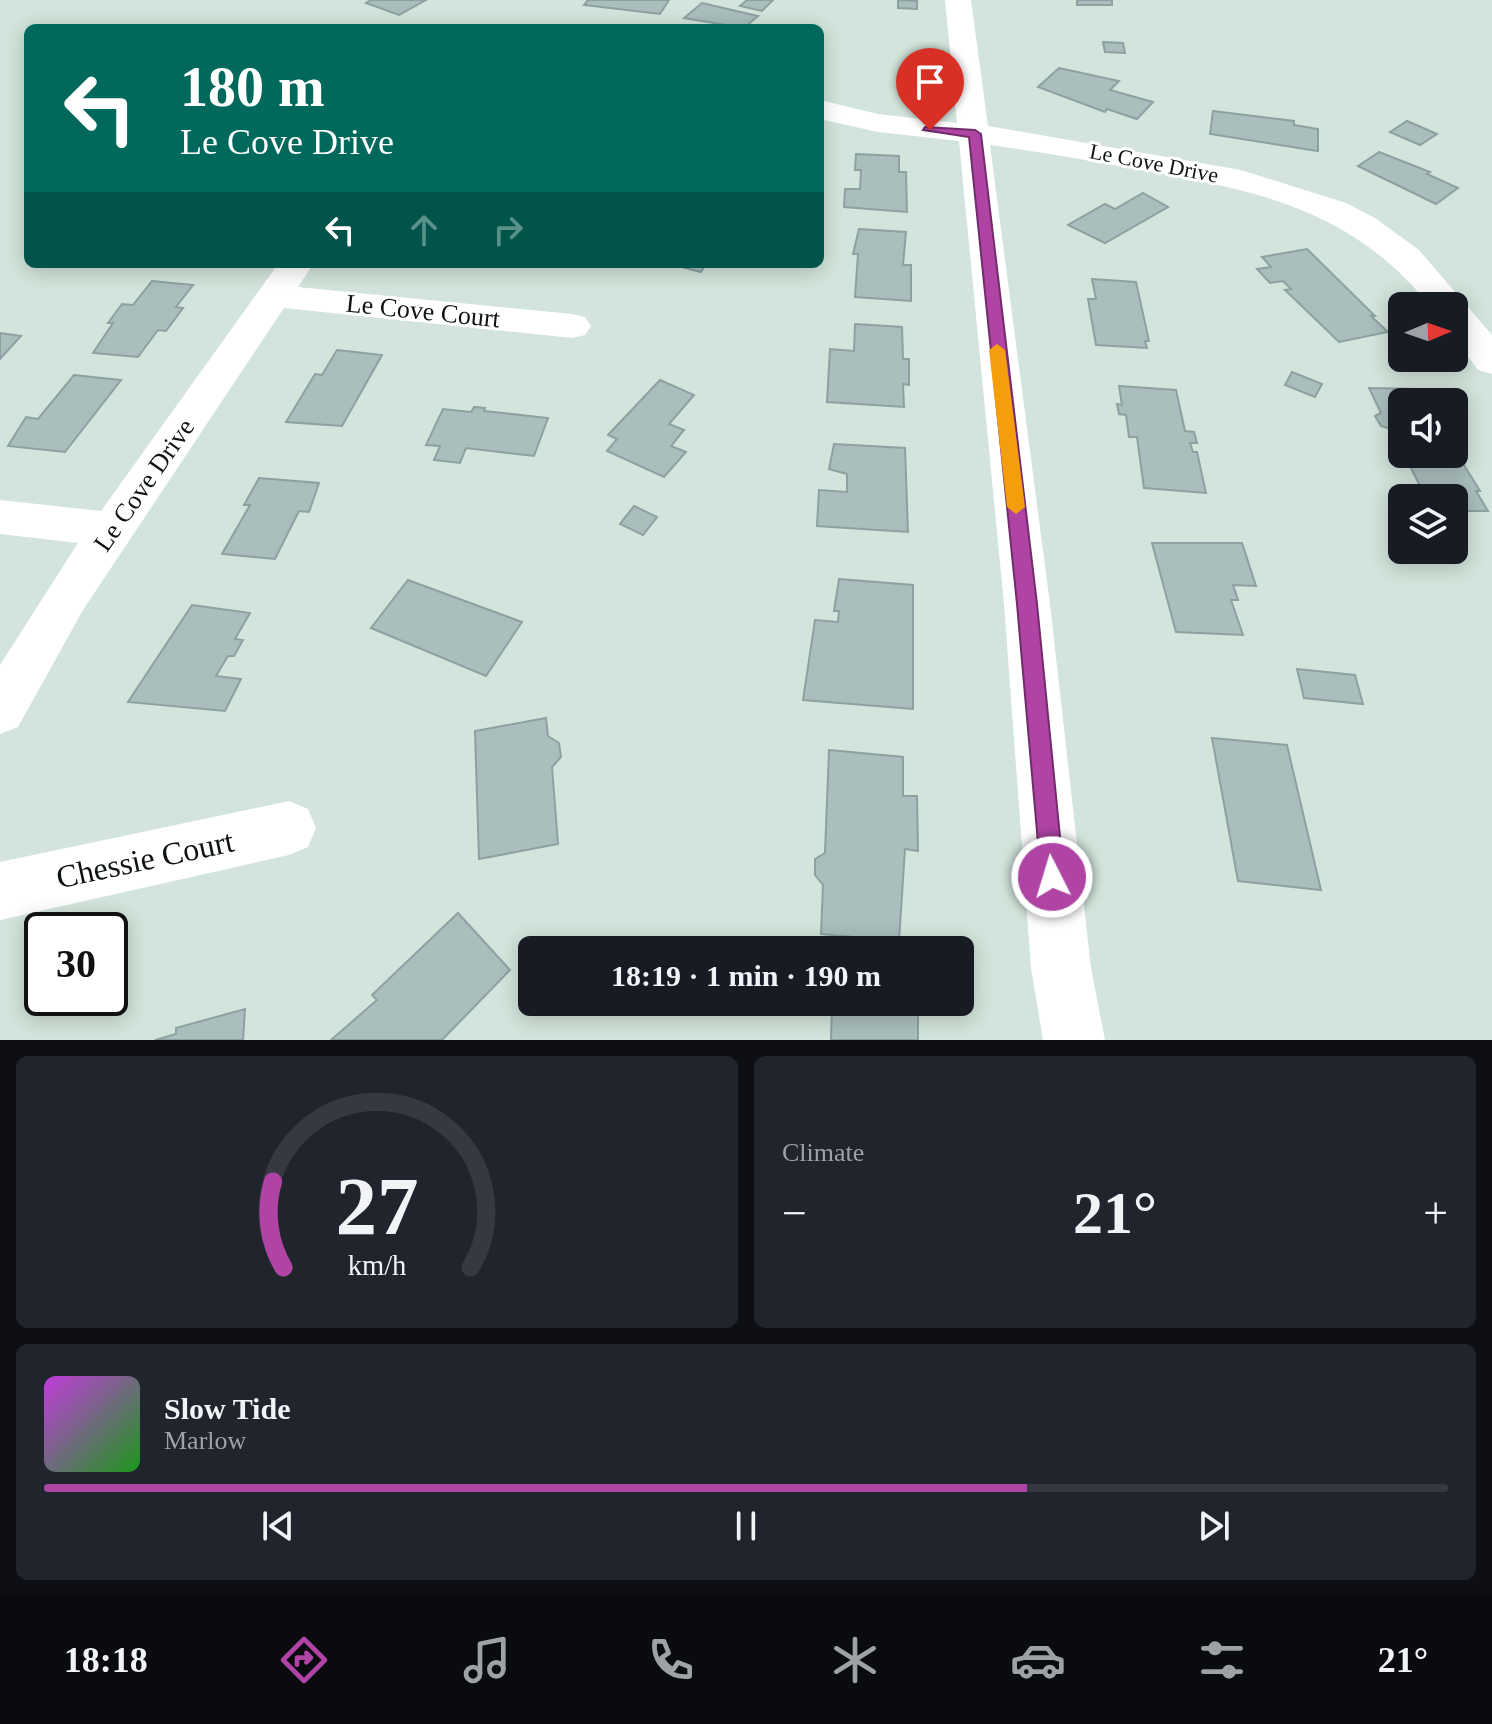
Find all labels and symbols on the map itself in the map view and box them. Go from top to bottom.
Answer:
pin [896,48,964,130]
street label: Le Cove Drive [1087,138,1221,188]
street label: Le Cove Court [345,289,502,334]
north arrow [1388,292,1468,372]
street label: Le Cove Drive [88,413,200,557]
street label: Chessie Court [53,823,237,895]
position arrow [1010,835,1094,919]
speed limit sign: 30 [24,912,128,1016]

